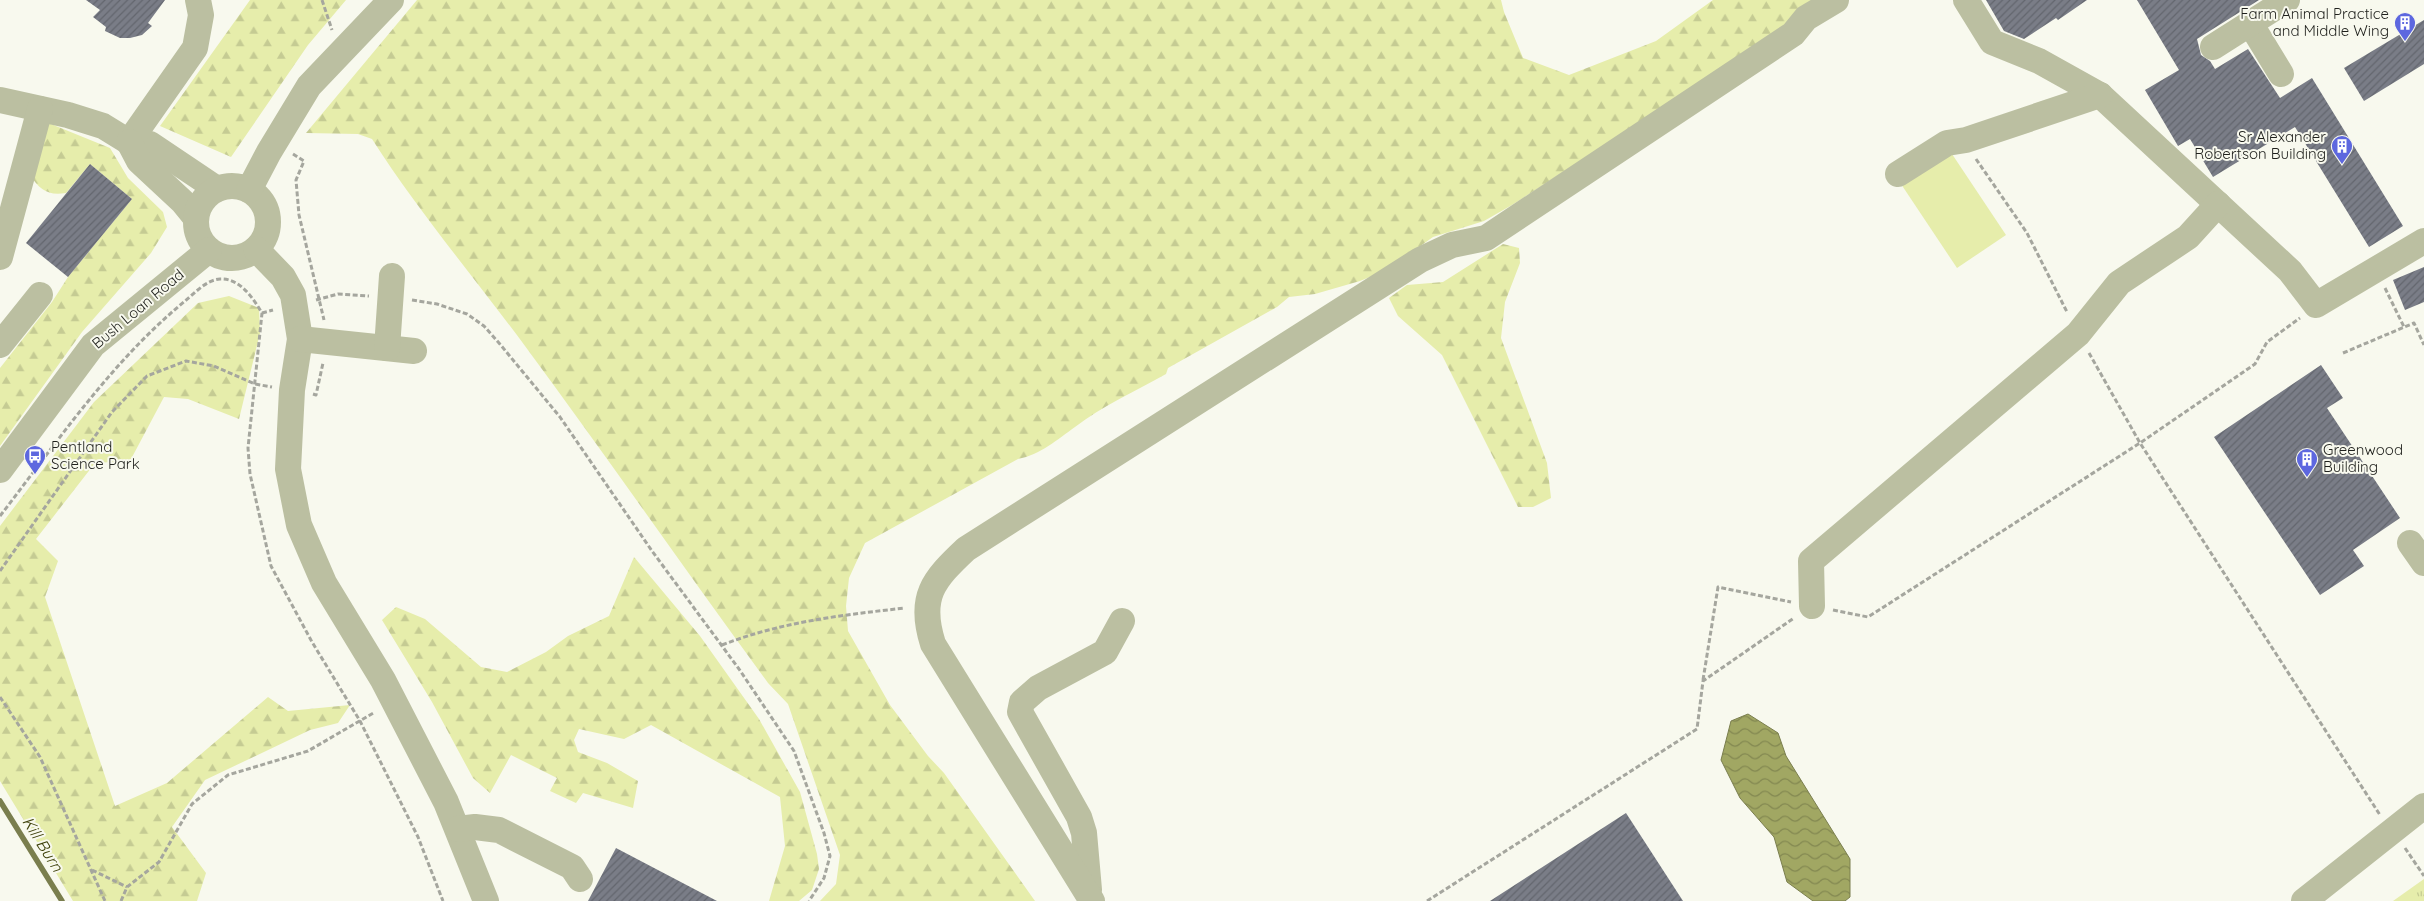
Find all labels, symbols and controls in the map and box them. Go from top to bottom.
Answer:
place label: Farm Animal Practice and Middle Wing [2240,4,2389,40]
building icon: Farm Animal Practice and Middle Wing [2393,11,2417,42]
place label: Sr Alexander Robertson Building [2194,127,2326,163]
building icon: Sr Alexander Robertson Building [2330,134,2354,165]
street label: Bush Loan Road [88,265,187,353]
place label: Pentland Science Park [51,437,140,473]
place label: Greenwood Building [2323,440,2403,476]
bus stop icon: Pentland Science Park [23,444,47,475]
building icon: Greenwood Building [2295,447,2319,478]
water label: Kill Burn [18,813,68,876]

